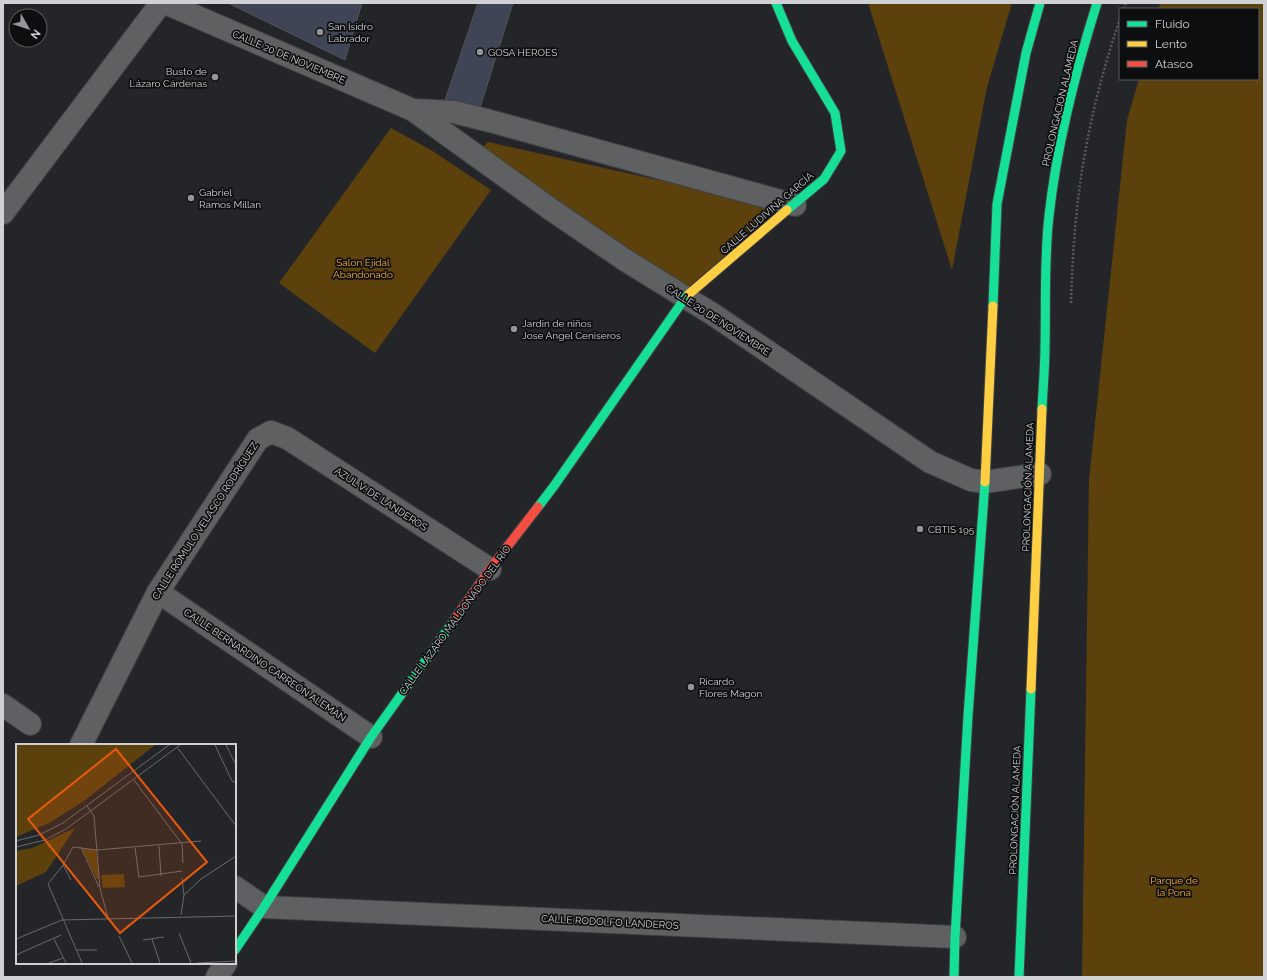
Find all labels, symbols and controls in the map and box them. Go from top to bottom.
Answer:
north arrow [8,8,48,48]
legend [1119,8,1259,80]
text: Fluido [1155,17,1190,31]
place label: San Isidro Labrador [328,21,373,44]
text: N [28,27,43,41]
marker: San Isidro Labrador [315,27,325,37]
street label: CALLE 20 DE NOVIEMBRE [231,28,347,86]
text: Lento [1155,37,1187,51]
street label: PROLONGACIÓN ALAMEDA [1040,39,1080,167]
marker: GOSA HEROES [475,47,485,57]
place label: GOSA HEROES [488,47,557,58]
text: Atasco [1155,57,1193,71]
place label: Busto de Lázaro Cárdenas [130,66,207,89]
marker: Busto de Lázaro Cárdenas [210,72,220,82]
street label: CALLE LUDIVINA GARCÍA [718,170,816,256]
place label: Gabriel Ramos Millan [199,187,261,210]
marker: Gabriel Ramos Millan [186,193,196,203]
park label: Salon Ejidal Abandonado [333,257,393,280]
street label: CALLE 20 DE NOVIEMBRE [664,282,772,358]
place label: Jardin de niños Jose Ángel Ceniseros [522,318,621,341]
marker: Jardin de niños Jose Ángel Ceniseros [509,324,519,334]
street label: PROLONGACIÓN ALAMEDA [1020,422,1036,552]
street label: CALLE RÓMULO VELASCO RODRÍGUEZ [150,440,260,602]
street label: AZUL V. DE LANDEROS [333,465,429,533]
marker: CBTIS 195 [915,524,925,534]
place label: CBTIS 195 [928,524,975,535]
street label: CALLE LÁZARO MALDONADO DEL RÍO [397,543,513,697]
street label: CALLE BERNARDINO CARREÓN ALEMÁN [182,606,348,724]
place label: Ricardo Flores Magon [699,676,762,699]
marker: Ricardo Flores Magon [686,682,696,692]
inset map [16,744,236,964]
street label: PROLONGACIÓN ALAMEDA [1007,745,1023,875]
park label: Parque de la Pona [1150,875,1198,898]
street label: CALLE RODOLFO LANDEROS [541,913,679,931]

